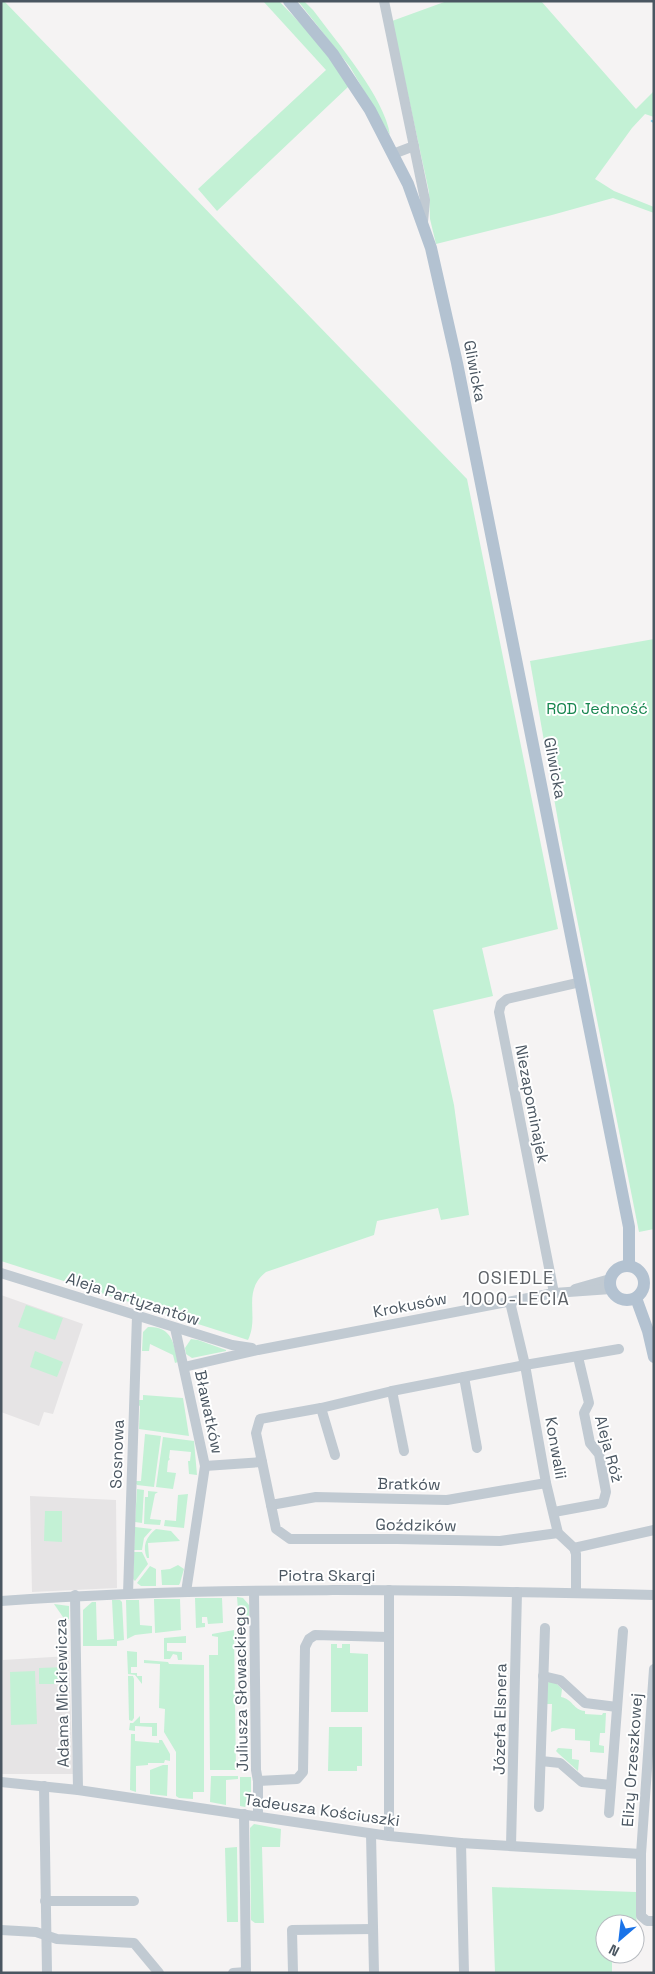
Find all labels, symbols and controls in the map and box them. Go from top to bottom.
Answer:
street label: Gliwicka [459,338,491,404]
park label: ROD Jedność [546,698,648,719]
street label: Gliwicka [539,735,571,801]
street label: Niezapominajek [510,1043,554,1165]
district label: OSIEDLE 1000-LECIA [462,1266,570,1310]
street label: Aleja Partyzantów [64,1267,202,1331]
street label: Krokusów [371,1288,449,1322]
street label: Bławatków [190,1368,228,1456]
street label: Aleja Róż [590,1413,628,1485]
street label: Konwalii [540,1415,572,1481]
street label: Sosnowa [105,1419,129,1489]
street label: Bratków [377,1473,441,1495]
street label: Goździków [375,1514,457,1536]
street label: Piotra Skargi [279,1565,375,1586]
street label: Juliusza Słowackiego [229,1606,253,1772]
street label: Adama Mickiewicza [50,1618,74,1768]
street label: Józefa Elsnera [489,1663,511,1775]
street label: Elizy Orzeszkowej [617,1692,647,1828]
street label: Tadeusza Kościuszki [243,1789,401,1831]
north arrow [595,1914,645,1964]
text: N [606,1940,622,1961]

